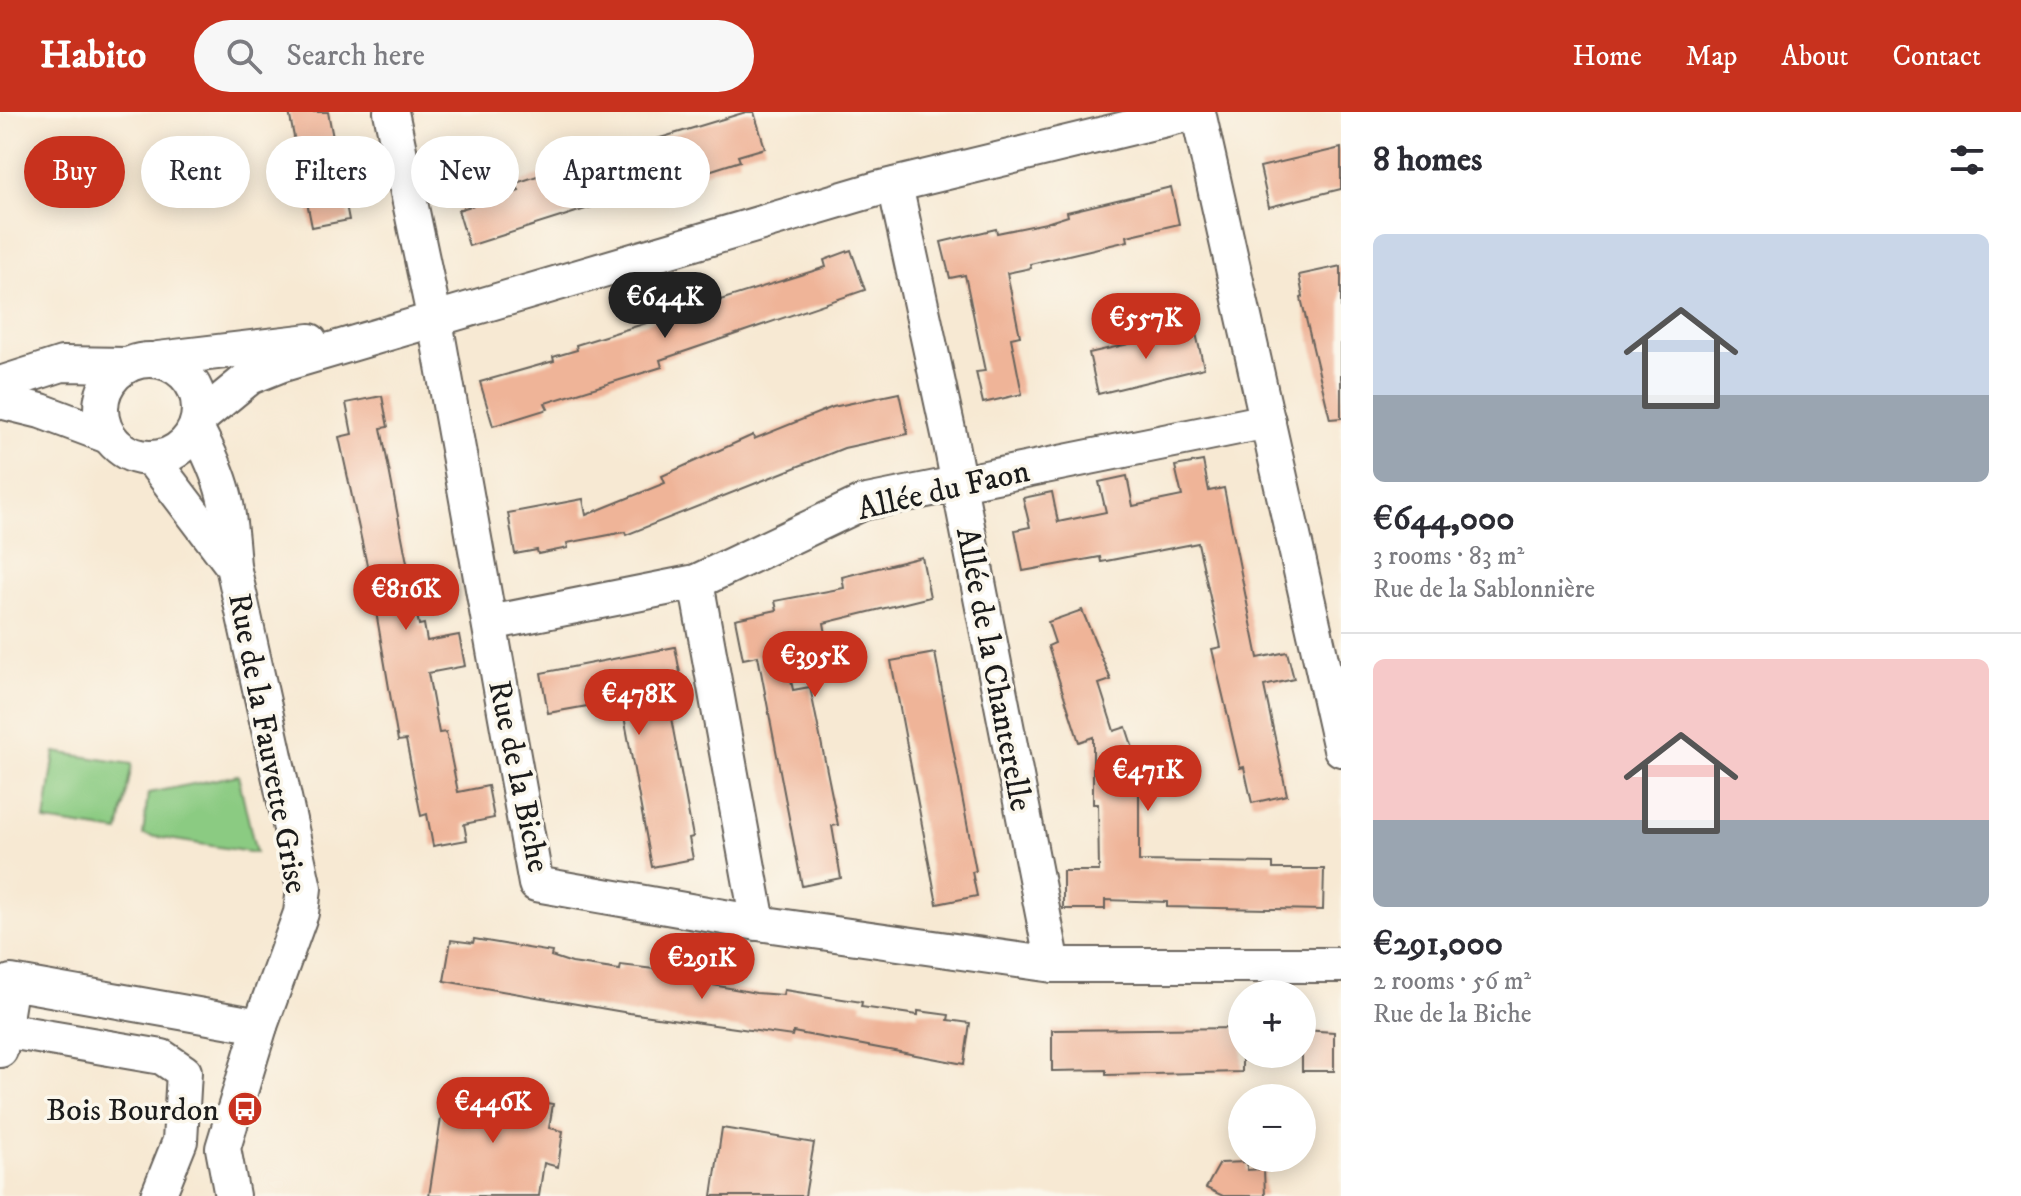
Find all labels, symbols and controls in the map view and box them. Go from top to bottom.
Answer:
search box [194,20,754,92]
text: Habito [40,32,146,80]
icon: search [222,34,266,78]
text: Search here [286,38,425,75]
text: Home [1573,39,1642,74]
text: Map [1686,39,1737,74]
text: About [1781,39,1848,74]
text: Contact [1892,39,1981,74]
chip: Buy [24,136,125,208]
chip: Rent [141,136,250,208]
chip: Filters [266,136,395,208]
chip: New [411,136,519,208]
chip: Apartment [535,136,710,208]
icon: filters [1945,138,1989,182]
text: 8 homes [1373,139,1482,181]
pin: €644K [609,272,721,340]
text: €644K [627,281,703,314]
icon: home [1609,286,1753,430]
pin: €557K [1090,293,1202,361]
text: €557K [1109,302,1183,335]
street label: Allée du Faon [853,452,1034,530]
text: €644,000 [1373,498,1515,540]
street label: Allée de la Chanterelle [946,524,1040,815]
text: 3 rooms · 83 m² [1373,540,1524,573]
pin: €816K [350,564,462,632]
text: €816K [371,573,441,606]
text: Rue de la Sablonnière [1373,573,1595,606]
street label: Rue de la Fauvette Grise [218,590,316,897]
pin: €395K [759,631,871,699]
text: €395K [780,640,850,673]
pin: €478K [583,669,695,737]
street label: Rue de la Biche [478,677,558,876]
text: €478K [602,678,676,711]
icon: home [1609,711,1753,855]
pin: €471K [1092,745,1204,813]
text: €471K [1113,754,1183,787]
text: €291,000 [1373,923,1503,965]
pin: €291K [646,933,758,1001]
text: €291K [668,942,736,975]
text: 2 rooms · 56 m² [1373,965,1531,998]
map controls [1228,980,1316,1172]
button: + [1228,980,1316,1068]
text: Rue de la Biche [1373,998,1531,1031]
pin: €446K [437,1077,549,1145]
button: − [1228,1084,1316,1172]
text: €446K [455,1086,531,1119]
bus stop icon: Bois Bourdon [226,1090,264,1128]
place label: Bois Bourdon [46,1091,219,1131]

